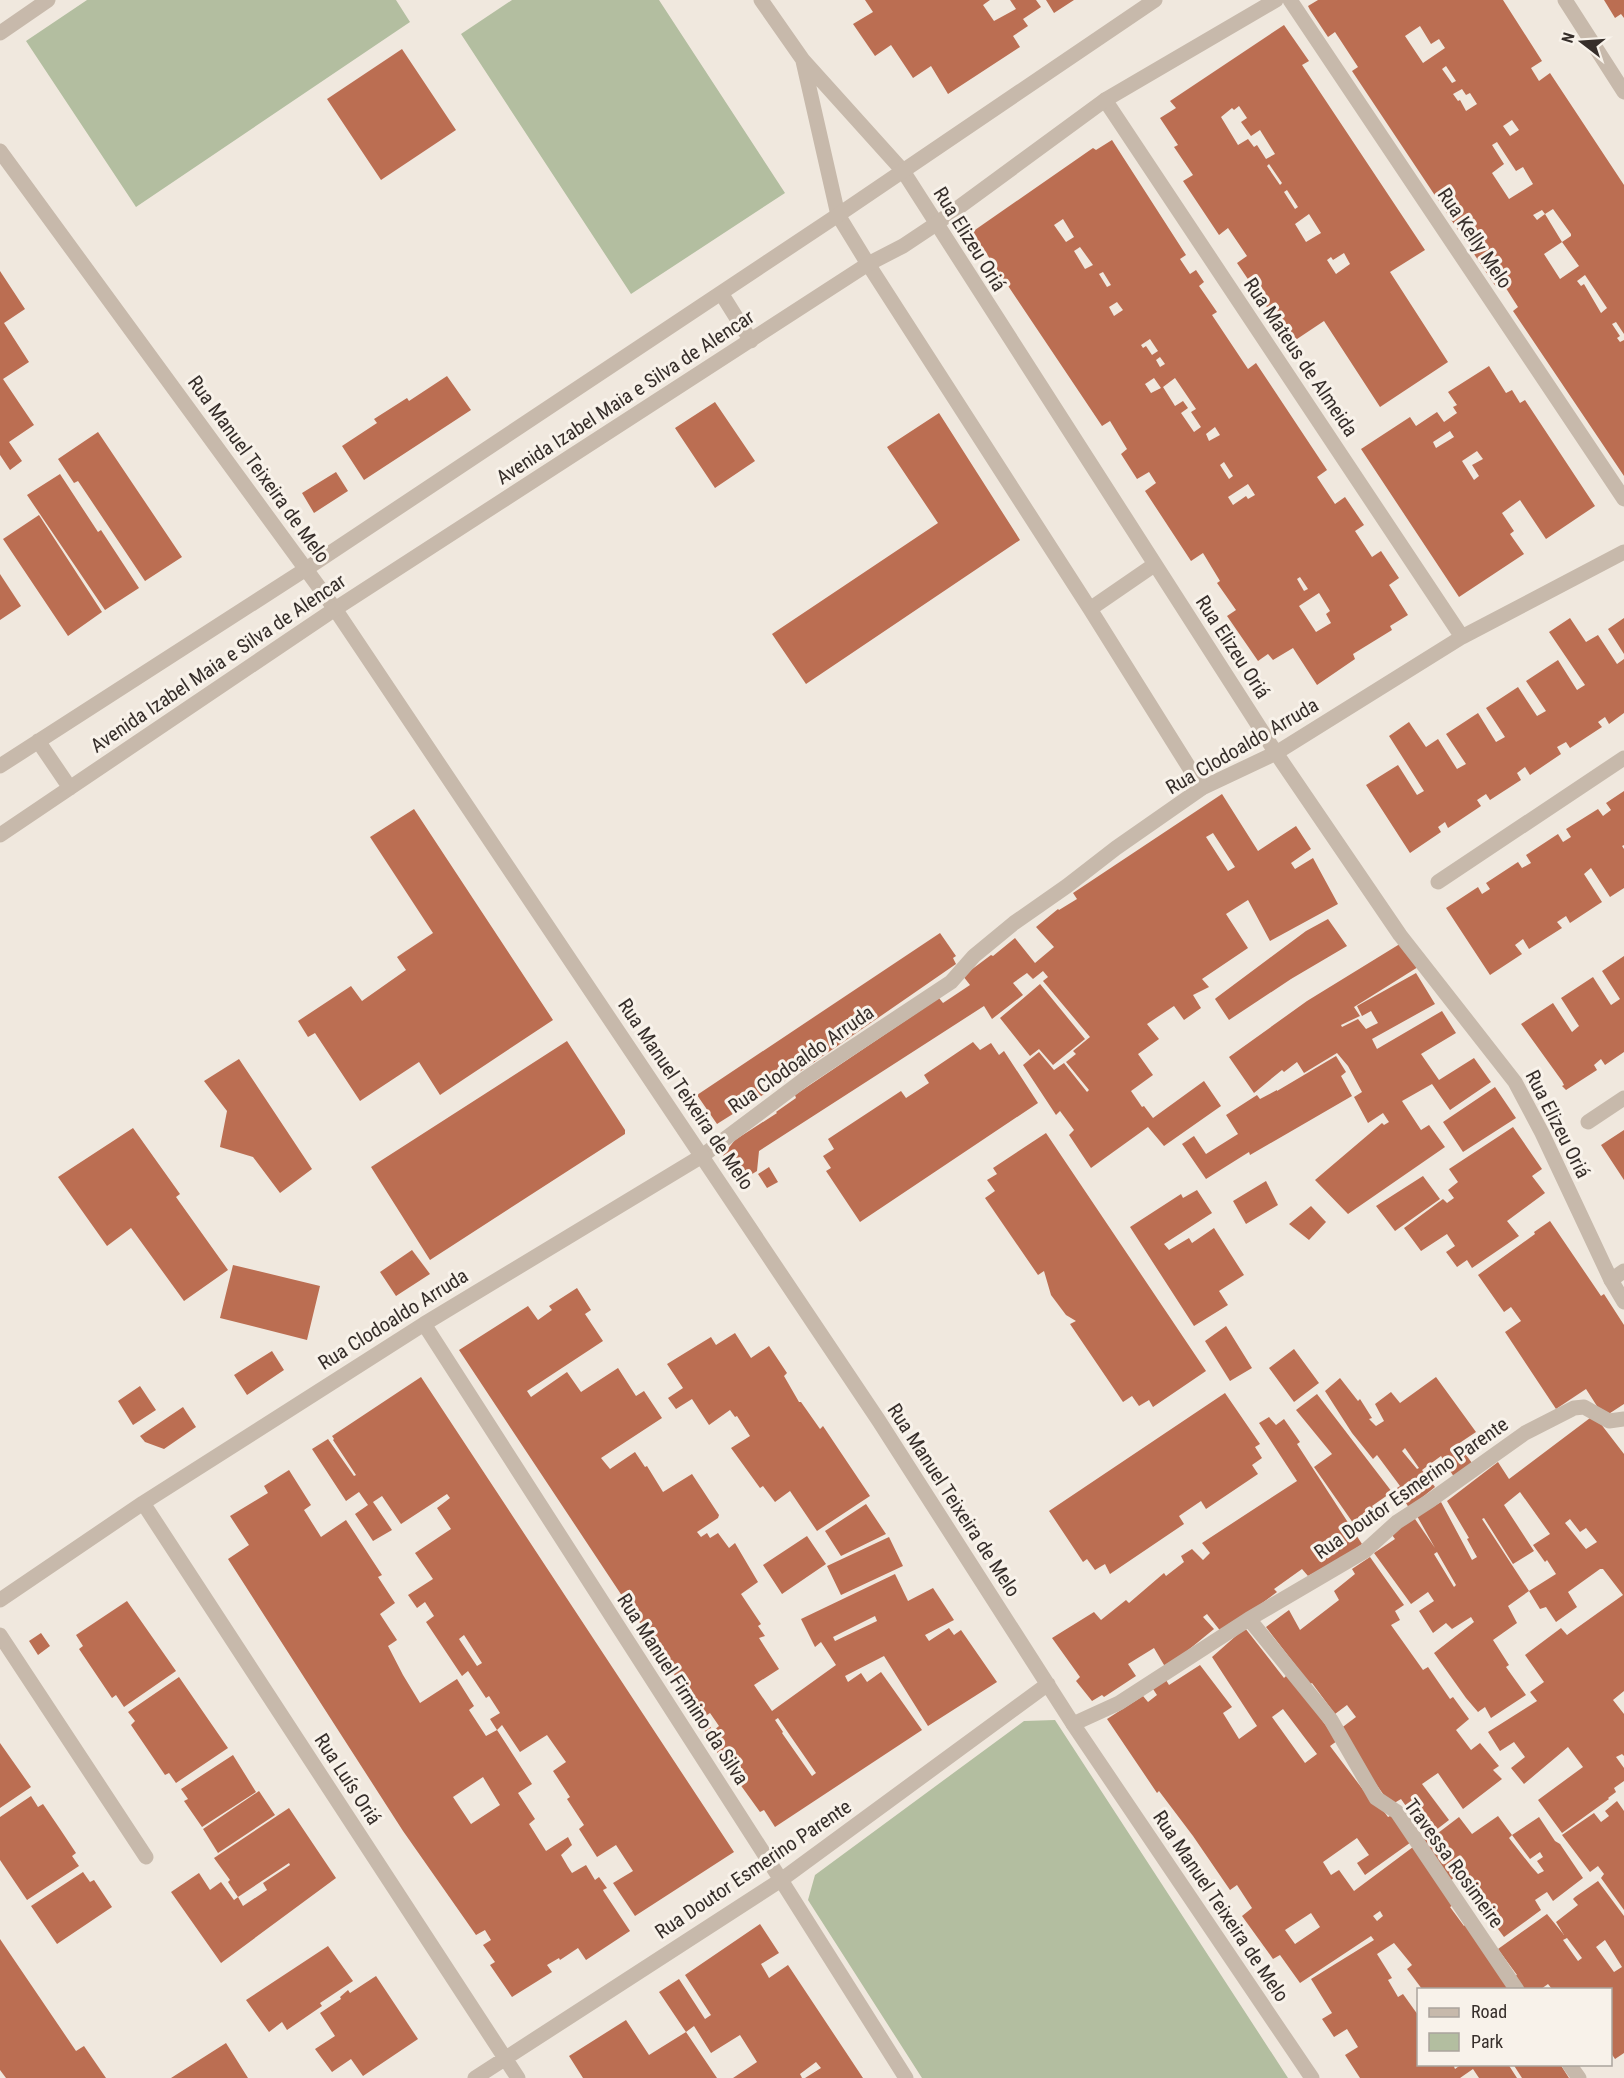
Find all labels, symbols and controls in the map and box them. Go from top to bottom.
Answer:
north arrow [1552,12,1612,72]
text: N [1558,30,1579,45]
street label: Rua Elizeu Oriá [929,183,1011,295]
street label: Rua Kelly Melo [1433,183,1517,293]
street label: Rua Mateus de Almeida [1239,273,1363,441]
street label: Avenida Izabel Maia e Silva de Alencar [492,305,758,489]
street label: Rua Manuel Teixeira de Melo [183,371,335,567]
street label: Avenida Izabel Maia e Silva de Alencar [86,568,350,758]
street label: Rua Elizeu Oriá [1191,591,1275,703]
street label: Rua Clodoaldo Arruda [1162,693,1322,799]
street label: Rua Manuel Teixeira de Melo [613,994,759,1194]
street label: Rua Clodoaldo Arruda [724,1000,878,1118]
street label: Rua Elizeu Oriá [1520,1066,1596,1182]
street label: Rua Clodoaldo Arruda [314,1263,472,1375]
street label: Rua Manuel Teixeira de Melo [883,1399,1025,1601]
street label: Rua Doutor Esmerino Parente [1309,1412,1513,1564]
street label: Rua Manuel Firmino da Silva [612,1589,754,1789]
street label: Rua Luís Oriá [310,1729,386,1829]
street label: Rua Doutor Esmerino Parente [650,1794,856,1944]
street label: Travessa Rosimeire [1399,1794,1509,1932]
street label: Rua Manuel Teixeira de Melo [1148,1806,1294,2006]
legend [1417,1988,1612,2066]
text: Road [1471,2001,1507,2022]
text: Park [1471,2031,1503,2052]

